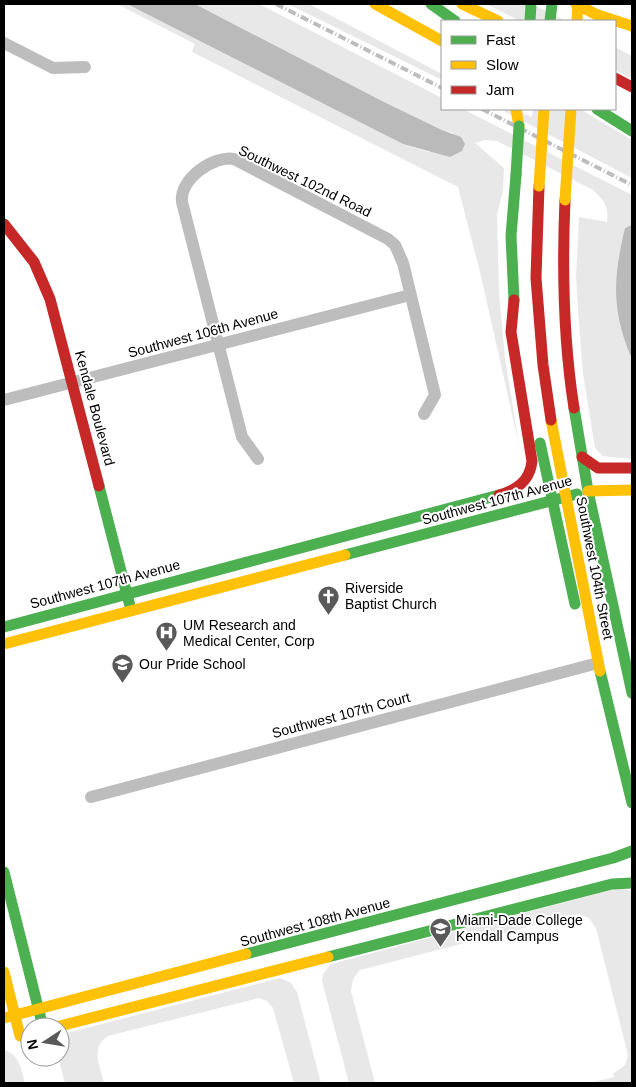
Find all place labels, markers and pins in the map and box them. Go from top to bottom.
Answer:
place label: Riverside Baptist Church [345,580,437,612]
church icon: Riverside Baptist Church [317,584,341,615]
place label: UM Research and Medical Center, Corp [183,617,315,649]
hospital icon: UM Research and Medical Center, Corp [155,621,179,652]
school or university icon: Our Pride School [111,652,135,683]
place label: Our Pride School [139,656,246,672]
place label: Miami-Dade College Kendall Campus [456,912,583,944]
school or university icon: Miami-Dade College Kendall Campus [428,916,452,947]

